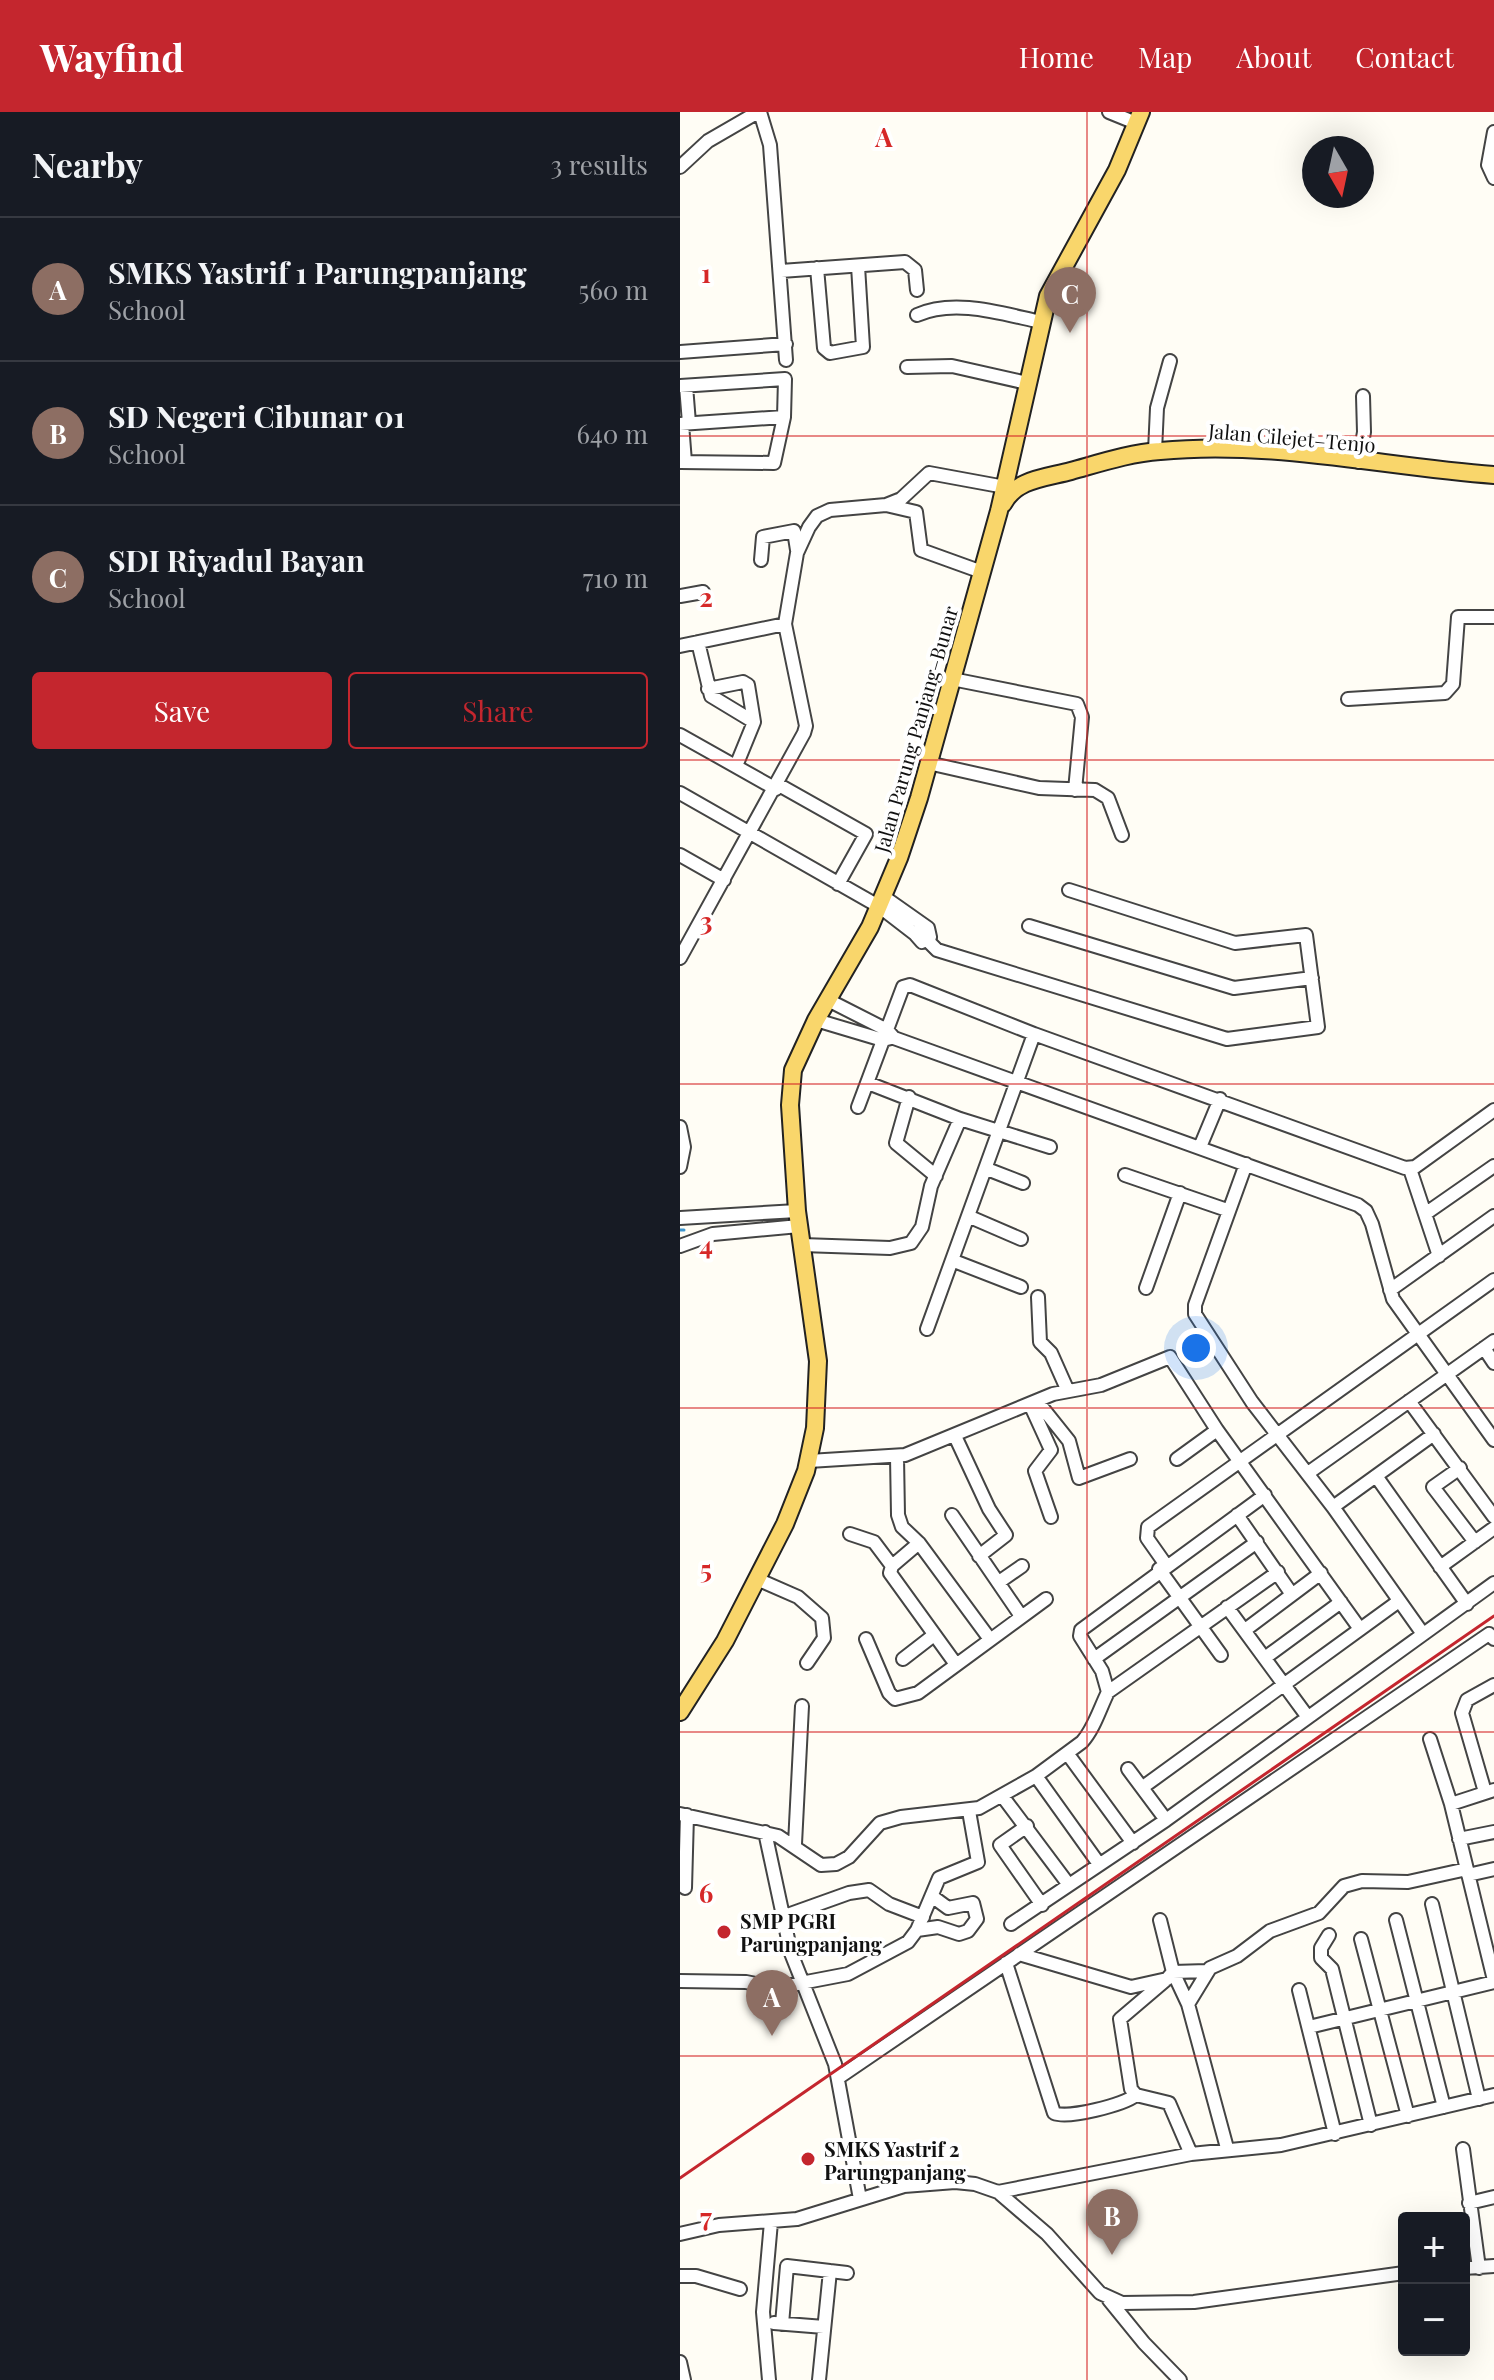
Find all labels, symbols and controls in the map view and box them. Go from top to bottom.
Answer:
text: Wayfind [40,31,184,82]
text: Home [1019,38,1094,75]
text: Map [1138,38,1192,75]
text: About [1236,38,1311,75]
text: Contact [1355,38,1454,75]
text: A [874,119,893,154]
north arrow [1302,136,1374,208]
text: Nearby [32,141,143,187]
text: 3 results [551,147,648,182]
text: SMKS Yastrif 1 Parungpanjang [108,252,527,292]
text: 1 [701,255,711,290]
pin: C [1044,267,1096,333]
text: A [49,272,67,307]
text: 560 m [579,272,648,307]
text: School [108,292,186,327]
text: SD Negeri Cibunar 01 [108,396,405,436]
text: B [49,416,67,451]
text: 640 m [577,416,648,451]
street label: Jalan Cilejet–Tenjo [1206,416,1377,458]
text: School [108,436,186,471]
text: SDI Riyadul Bayan [108,540,365,580]
text: C [49,560,67,595]
text: 710 m [583,560,648,595]
text: 2 [699,579,713,614]
text: School [108,580,186,615]
street label: Jalan Parung Panjang–Bunar [867,603,963,856]
button: Save [32,672,332,749]
button: Share [348,672,648,749]
text: 3 [700,903,712,938]
text: 4 [699,1227,713,1262]
your location [1176,1328,1216,1368]
text: 5 [700,1551,712,1586]
text: 6 [699,1875,713,1910]
place label: SMP PGRI Parungpanjang [740,1907,882,1957]
marker: SMP PGRI Parungpanjang [715,1923,733,1941]
pin: A [746,1970,798,2036]
place label: SMKS Yastrif 2 Parungpanjang [824,2135,966,2185]
marker: SMKS Yastrif 2 Parungpanjang [799,2150,817,2168]
pin: B [1086,2189,1138,2255]
text: 7 [700,2199,712,2234]
map controls [1398,2212,1470,2356]
button: + [1398,2212,1470,2284]
button: − [1398,2284,1470,2356]

